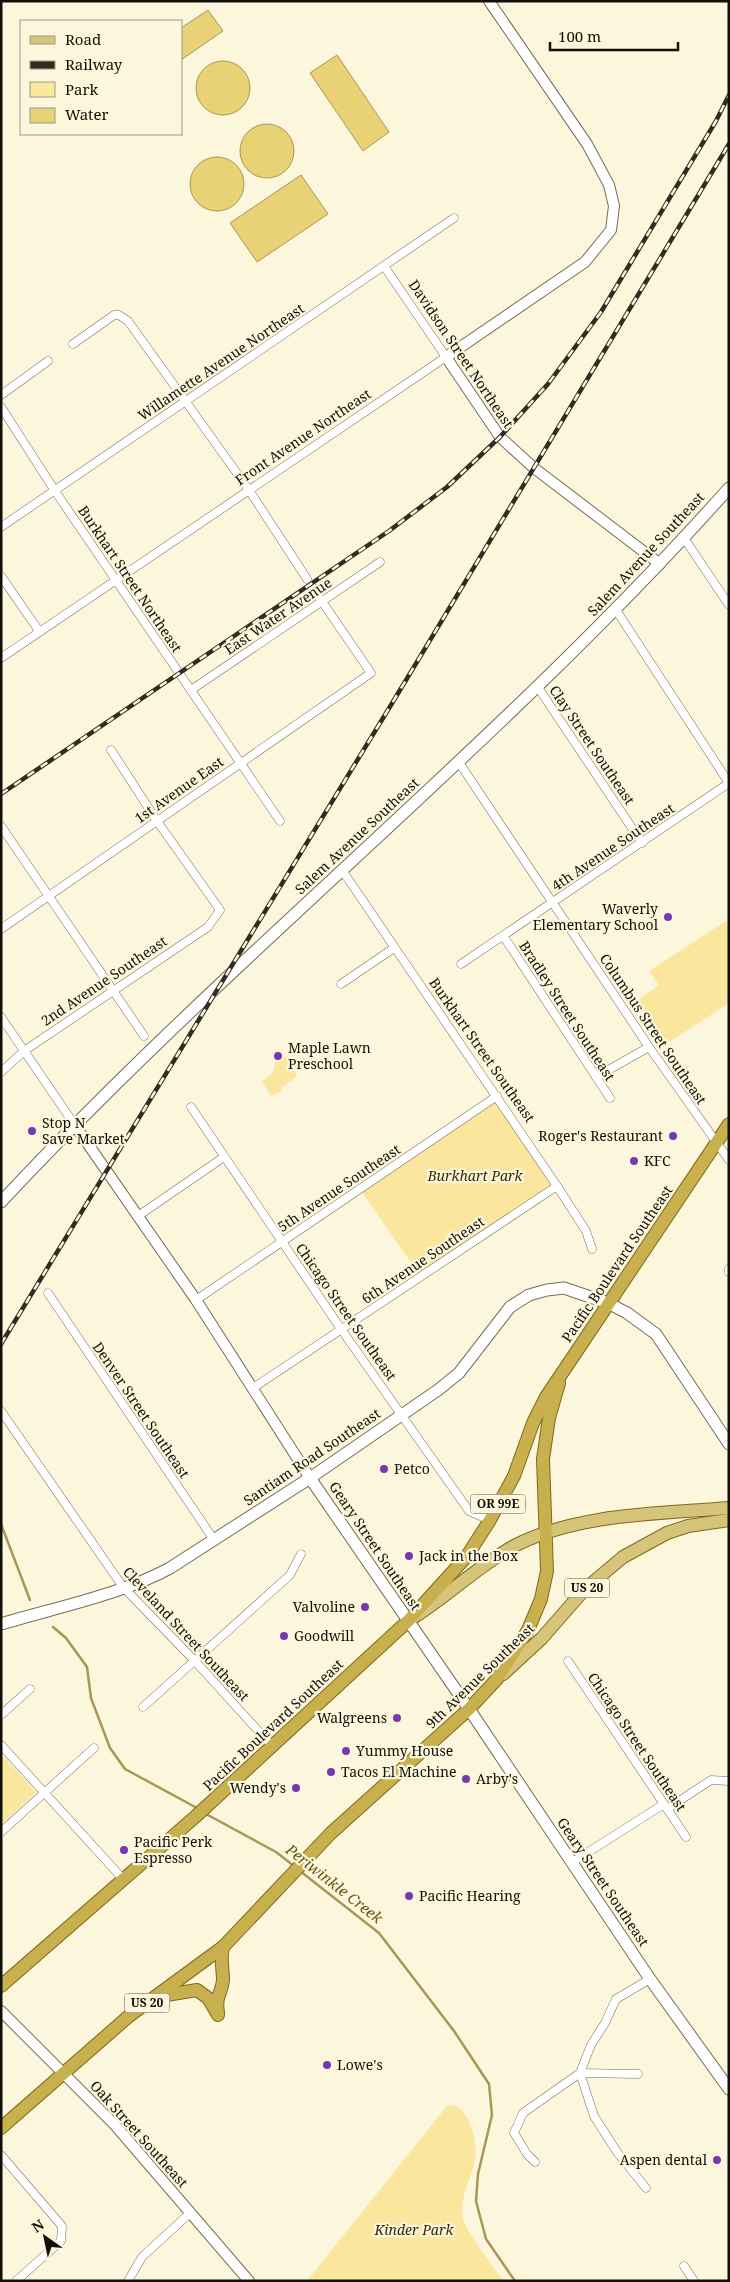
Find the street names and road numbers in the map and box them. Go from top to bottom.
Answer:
street label: Davidson Street Northeast [405,276,518,432]
street label: Willamette Avenue Northeast [134,299,308,425]
street label: Front Avenue Northeast [231,384,374,489]
street label: Salem Avenue Southeast [583,488,708,620]
street label: Burkhart Street Northeast [74,502,187,656]
street label: East Water Avenue [220,573,335,659]
street label: Clay Street Southeast [545,681,639,808]
street label: 1st Avenue East [131,752,227,827]
street label: Salem Avenue Southeast [291,773,423,898]
street label: 4th Avenue Southeast [548,798,678,895]
street label: 2nd Avenue Southeast [37,931,170,1030]
street label: Bradley Street Southeast [515,937,620,1084]
street label: Columbus Street Southeast [596,950,711,1108]
street label: Burkhart Street Southeast [425,974,540,1126]
street label: 5th Avenue Southeast [274,1139,404,1236]
street label: Pacific Boulevard Southeast [557,1182,676,1346]
street label: 6th Avenue Southeast [358,1211,488,1308]
street label: Chicago Street Southeast [292,1239,401,1384]
street label: Denver Street Southeast [89,1338,194,1482]
street label: Santiam Road Southeast [240,1404,384,1510]
street label: Geary Street Southeast [325,1478,426,1614]
road number: OR 99E [470,1495,526,1514]
street label: Cleveland Street Southeast [119,1562,254,1705]
road number: US 20 [564,1579,610,1598]
street label: 9th Avenue Southeast [421,1619,538,1732]
street label: Pacific Boulevard Southeast [198,1654,347,1795]
street label: Chicago Street Southeast [584,1669,691,1815]
street label: Geary Street Southeast [553,1814,654,1950]
road number: US 20 [124,1994,170,2012]
street label: Oak Street Southeast [86,2076,193,2191]

